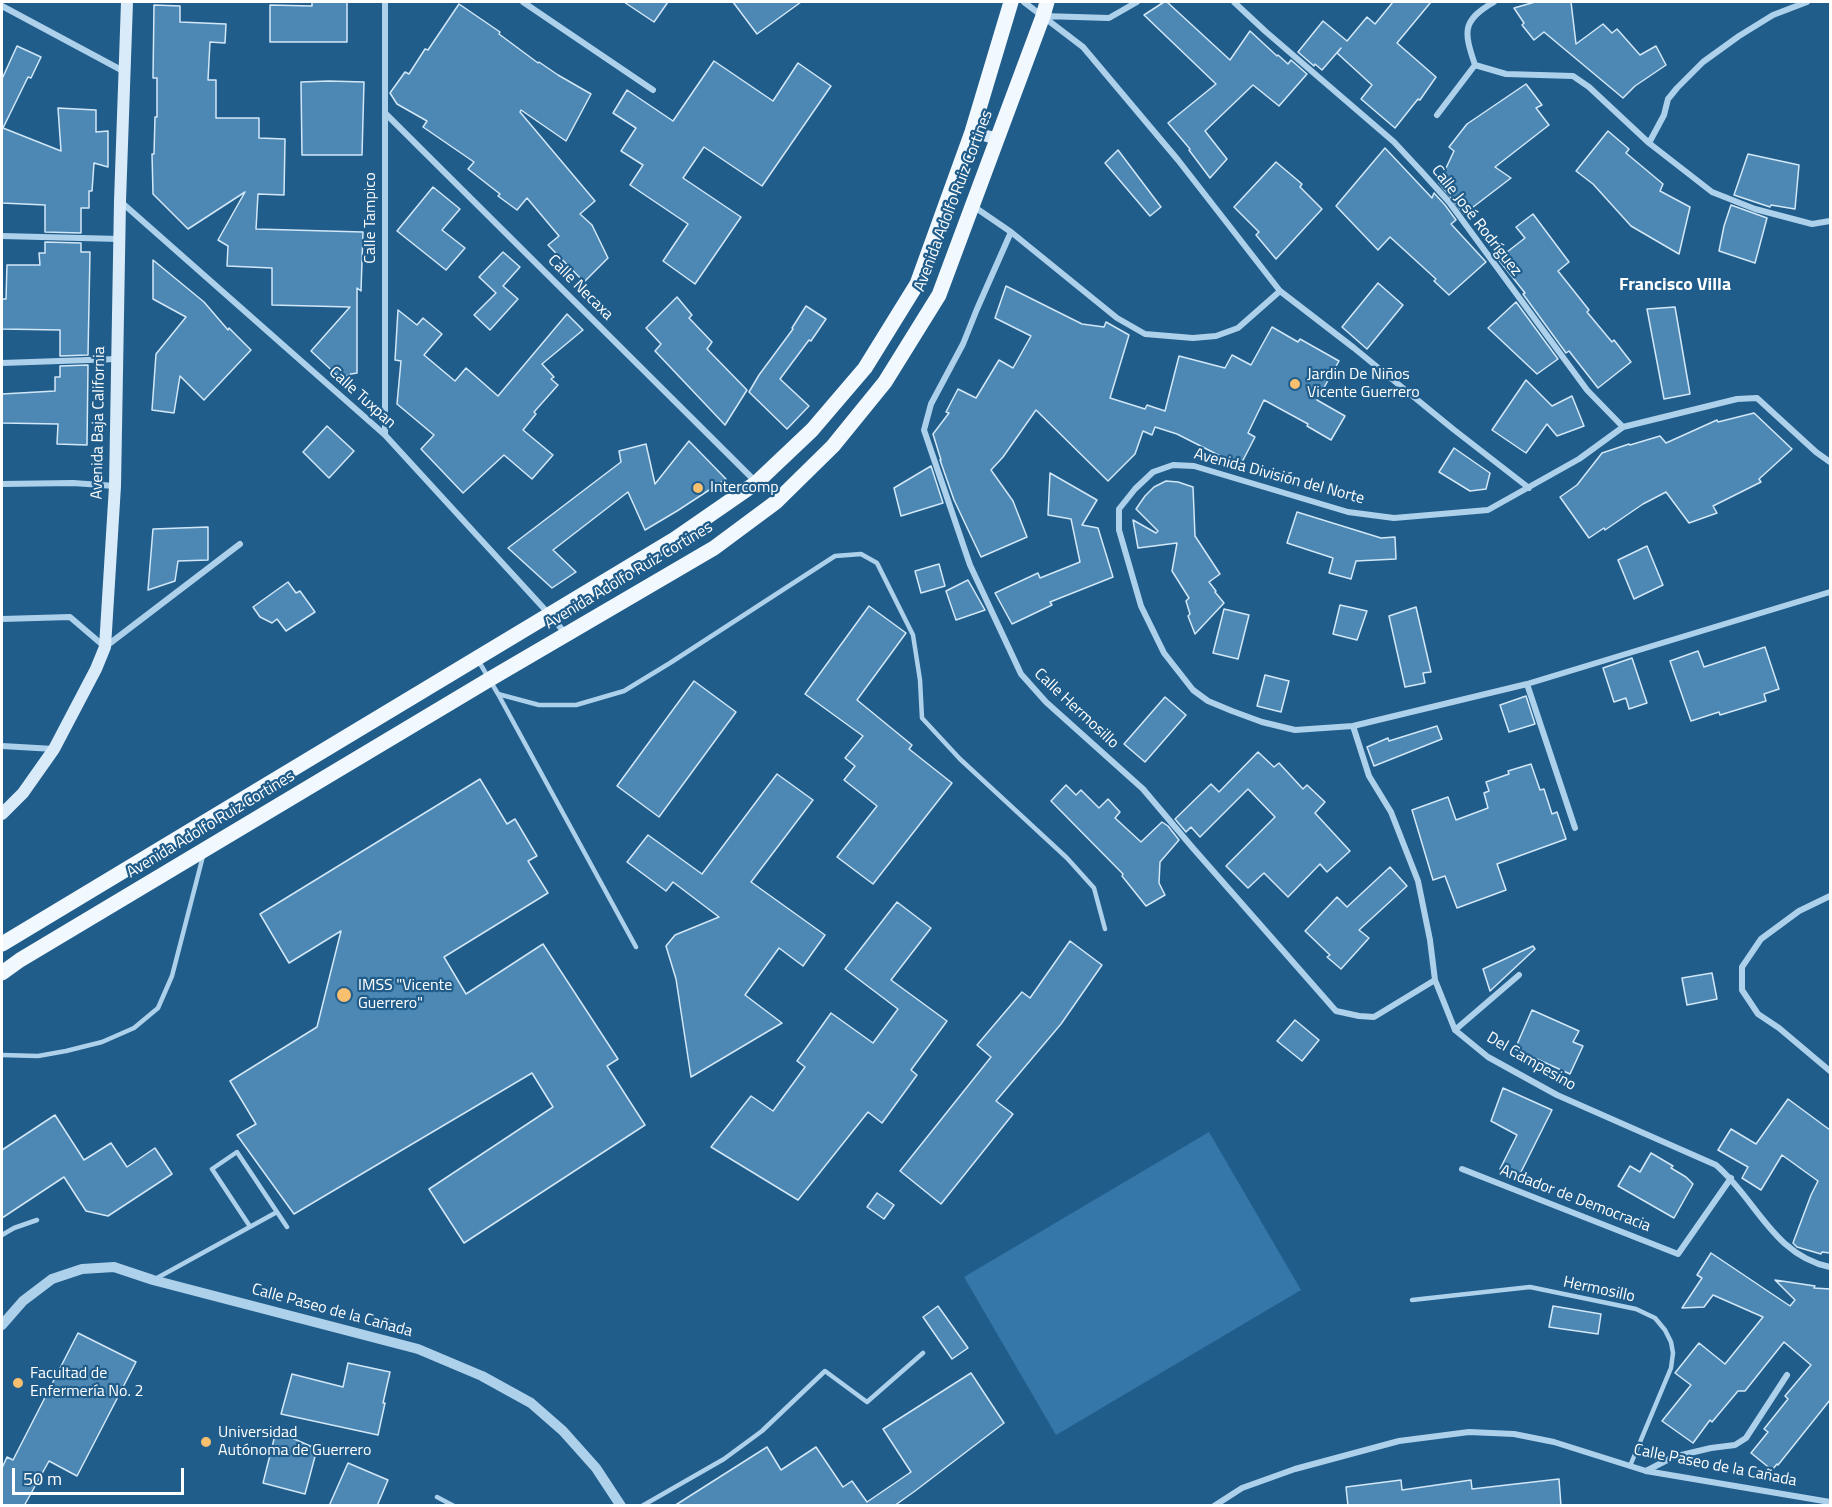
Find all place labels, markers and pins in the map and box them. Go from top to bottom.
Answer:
place label: Jardin De Niños Vicente Guerrero [1307,365,1420,403]
marker: Jardin De Niños Vicente Guerrero [1288,377,1302,391]
place label: Intercomp [710,478,779,498]
marker: Intercomp [691,481,705,495]
place label: IMSS "Vicente Guerrero" [358,976,452,1014]
marker: IMSS "Vicente Guerrero" [335,986,353,1004]
place label: Facultad de Enfermería No. 2 [30,1364,143,1402]
marker: Facultad de Enfermería No. 2 [11,1376,25,1390]
place label: Universidad Autónoma de Guerrero [218,1423,371,1461]
marker: Universidad Autónoma de Guerrero [199,1435,213,1449]

